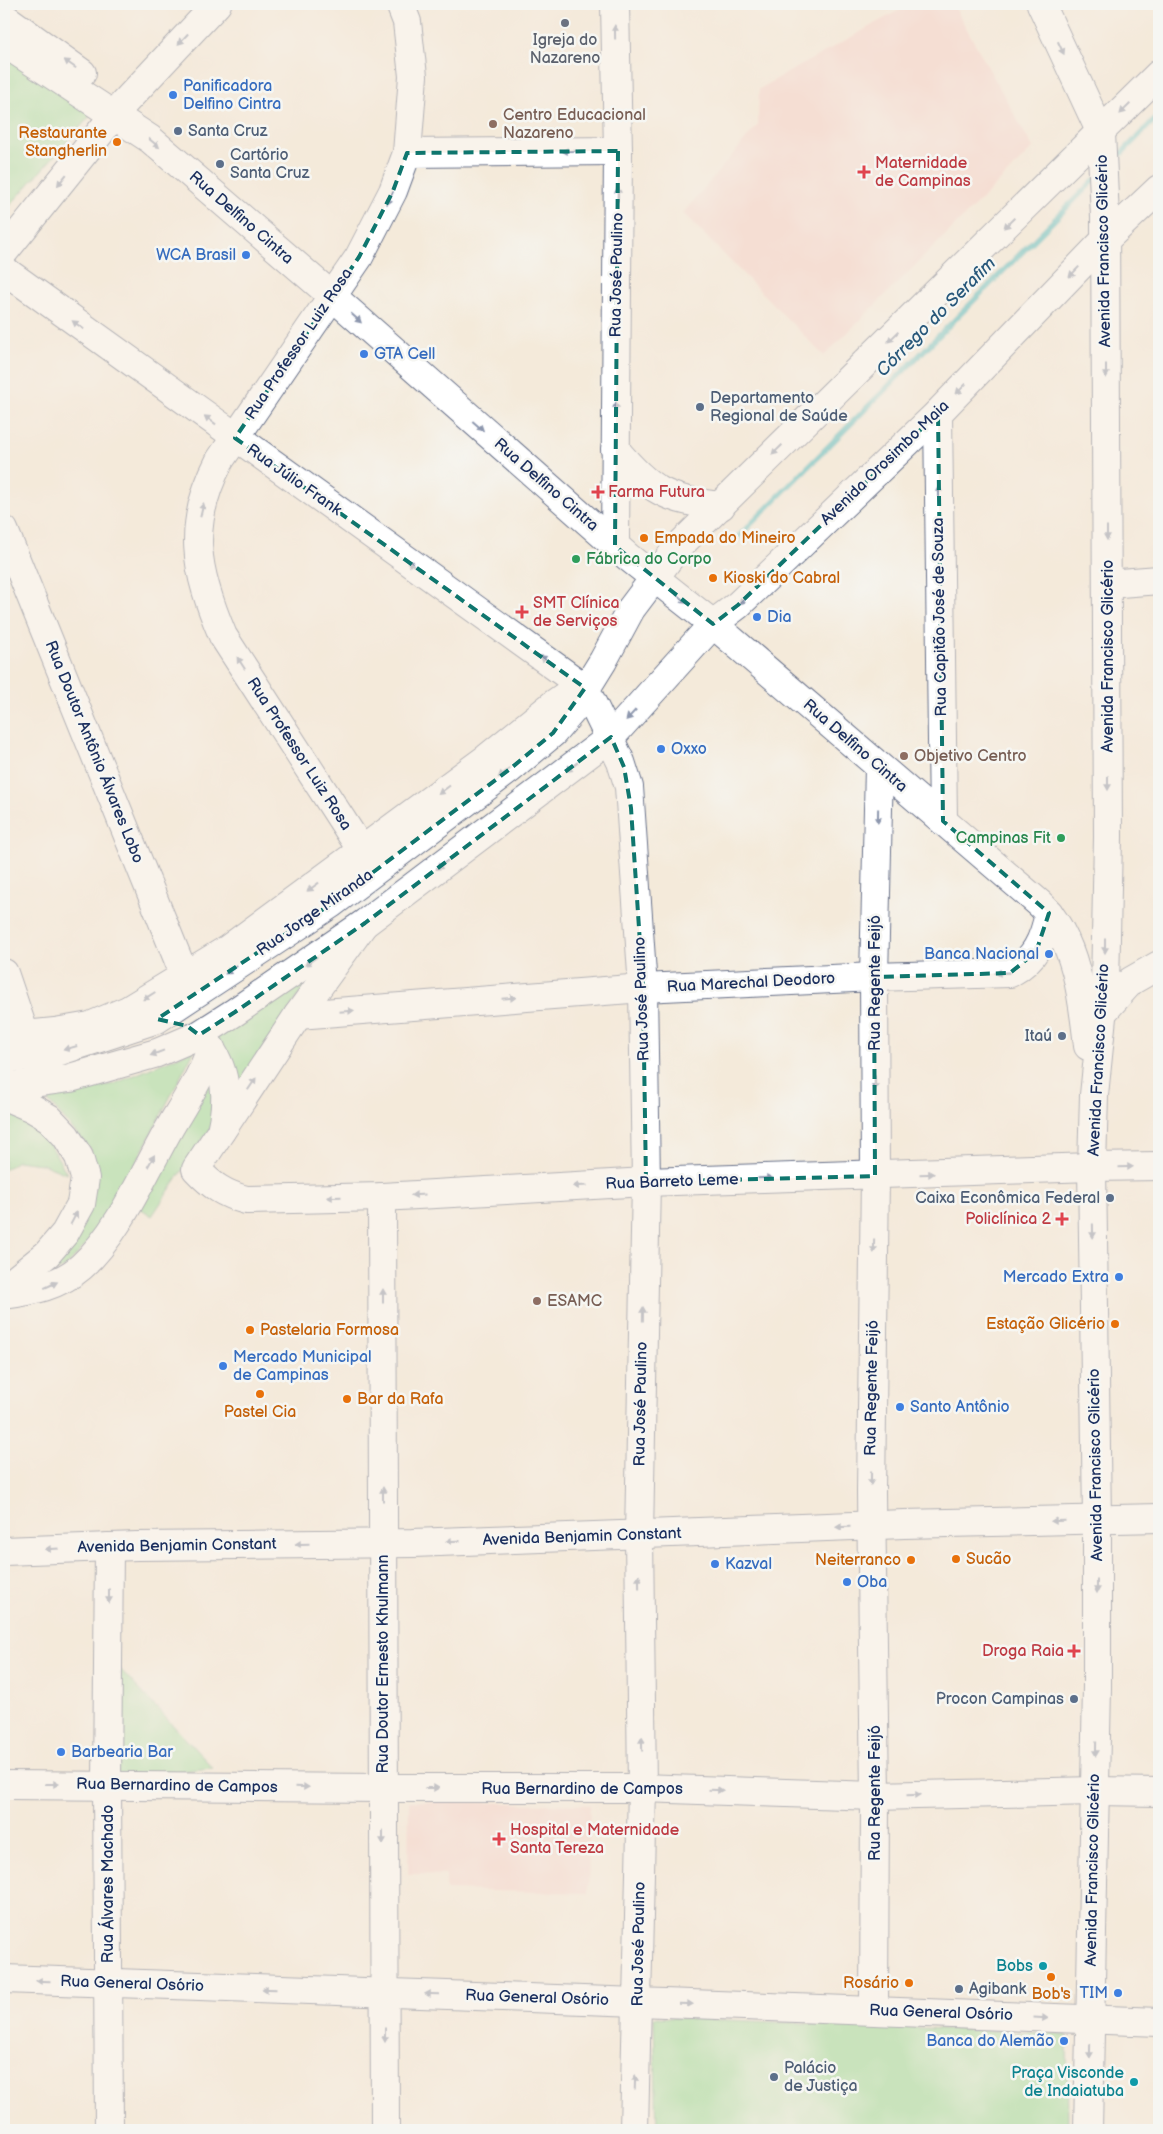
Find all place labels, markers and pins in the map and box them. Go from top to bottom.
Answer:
marker: Igreja do Nazareno [559,17,571,29]
place label: Igreja do Nazareno [530,31,600,68]
place label: Panificadora Delfino Cintra [183,77,281,114]
marker: Panificadora Delfino Cintra [167,89,179,101]
place label: Centro Educacional Nazareno [503,106,646,143]
marker: Centro Educacional Nazareno [487,118,499,130]
place label: Santa Cruz [188,122,268,141]
place label: Restaurante Stangherlin [18,124,108,161]
marker: Santa Cruz [172,125,184,137]
marker: Restaurante Stangherlin [111,136,123,148]
place label: Cartório Santa Cruz [230,146,310,183]
place label: Maternidade de Campinas [875,154,971,191]
marker: Cartório Santa Cruz [214,158,226,170]
marker: Maternidade de Campinas [857,165,871,179]
place label: WCA Brasil [156,246,236,265]
marker: WCA Brasil [240,249,252,261]
place label: GTA Cell [374,345,435,364]
marker: GTA Cell [358,348,370,360]
place label: Departamento Regional de Saúde [710,389,848,426]
marker: Departamento Regional de Saúde [694,401,706,413]
place label: Farma Futura [608,483,705,502]
marker: Farma Futura [592,486,604,498]
place label: Empada do Mineiro [654,529,796,548]
marker: Empada do Mineiro [638,532,650,544]
place label: Fábrica do Corpo [586,550,712,569]
marker: Fábrica do Corpo [570,553,582,565]
place label: Kioski do Cabral [723,569,840,588]
marker: Kioski do Cabral [707,572,719,584]
place label: SMT Clínica de Serviços [533,594,620,631]
marker: SMT Clínica de Serviços [515,605,529,619]
place label: Dia [767,608,791,627]
marker: Dia [751,611,763,623]
place label: Oxxo [671,740,707,759]
marker: Oxxo [655,743,667,755]
place label: Objetivo Centro [914,747,1027,766]
marker: Objetivo Centro [898,750,910,762]
place label: Campinas Fit [956,829,1051,848]
marker: Campinas Fit [1055,832,1067,844]
place label: Banca Nacional [924,945,1039,964]
marker: Banca Nacional [1043,948,1055,960]
place label: Itaú [1025,1027,1052,1046]
marker: Itaú [1056,1030,1068,1042]
place label: Caixa Econômica Federal [915,1189,1100,1208]
marker: Caixa Econômica Federal [1104,1192,1116,1204]
place label: Policlínica 2 [965,1210,1052,1229]
marker: Policlínica 2 [1055,1212,1069,1226]
place label: Mercado Extra [1003,1268,1109,1287]
marker: Mercado Extra [1113,1271,1125,1283]
place label: ESAMC [547,1292,602,1311]
marker: ESAMC [531,1295,543,1307]
place label: Estação Glicério [986,1315,1105,1334]
marker: Estação Glicério [1109,1318,1121,1330]
place label: Pastelaria Formosa [260,1321,399,1340]
marker: Pastelaria Formosa [244,1324,256,1336]
place label: Mercado Municipal de Campinas [233,1348,372,1385]
marker: Mercado Municipal de Campinas [217,1360,229,1372]
marker: Pastel Cia [254,1388,266,1400]
place label: Bar da Rafa [357,1390,443,1409]
marker: Bar da Rafa [341,1393,353,1405]
place label: Santo Antônio [910,1398,1010,1417]
marker: Santo Antônio [894,1401,906,1413]
place label: Pastel Cia [224,1403,296,1422]
place label: Sucão [966,1550,1011,1569]
place label: Neiterranco [815,1551,901,1570]
marker: Sucão [950,1553,962,1565]
marker: Neiterranco [905,1554,917,1566]
place label: Kazval [725,1555,772,1574]
marker: Kazval [709,1558,721,1570]
place label: Oba [857,1573,887,1592]
marker: Oba [841,1576,853,1588]
place label: Droga Raia [982,1642,1064,1661]
marker: Droga Raia [1068,1645,1080,1657]
place label: Procon Campinas [936,1690,1064,1709]
marker: Procon Campinas [1068,1693,1080,1705]
place label: Barbearia Bar [71,1743,173,1762]
marker: Barbearia Bar [55,1746,67,1758]
place label: Hospital e Maternidade Santa Tereza [510,1821,680,1858]
marker: Hospital e Maternidade Santa Tereza [492,1832,506,1846]
place label: Bobs [996,1957,1033,1976]
marker: Bobs [1037,1960,1049,1972]
marker: Bob's [1045,1971,1057,1983]
place label: Rosário [843,1974,899,1993]
marker: Rosário [903,1977,915,1989]
place label: Agibank [969,1980,1027,1999]
marker: Agibank [953,1983,965,1995]
place label: TIM [1080,1984,1108,2003]
place label: Bob's [1031,1985,1071,2004]
marker: TIM [1112,1987,1124,1999]
place label: Banca do Alemão [926,2032,1054,2051]
marker: Banca do Alemão [1058,2035,1070,2047]
place label: Palácio de Justiça [784,2059,858,2096]
place label: Praça Visconde de Indaiatuba [1011,2064,1125,2101]
marker: Palácio de Justiça [768,2071,780,2083]
marker: Praça Visconde de Indaiatuba [1128,2076,1140,2088]

